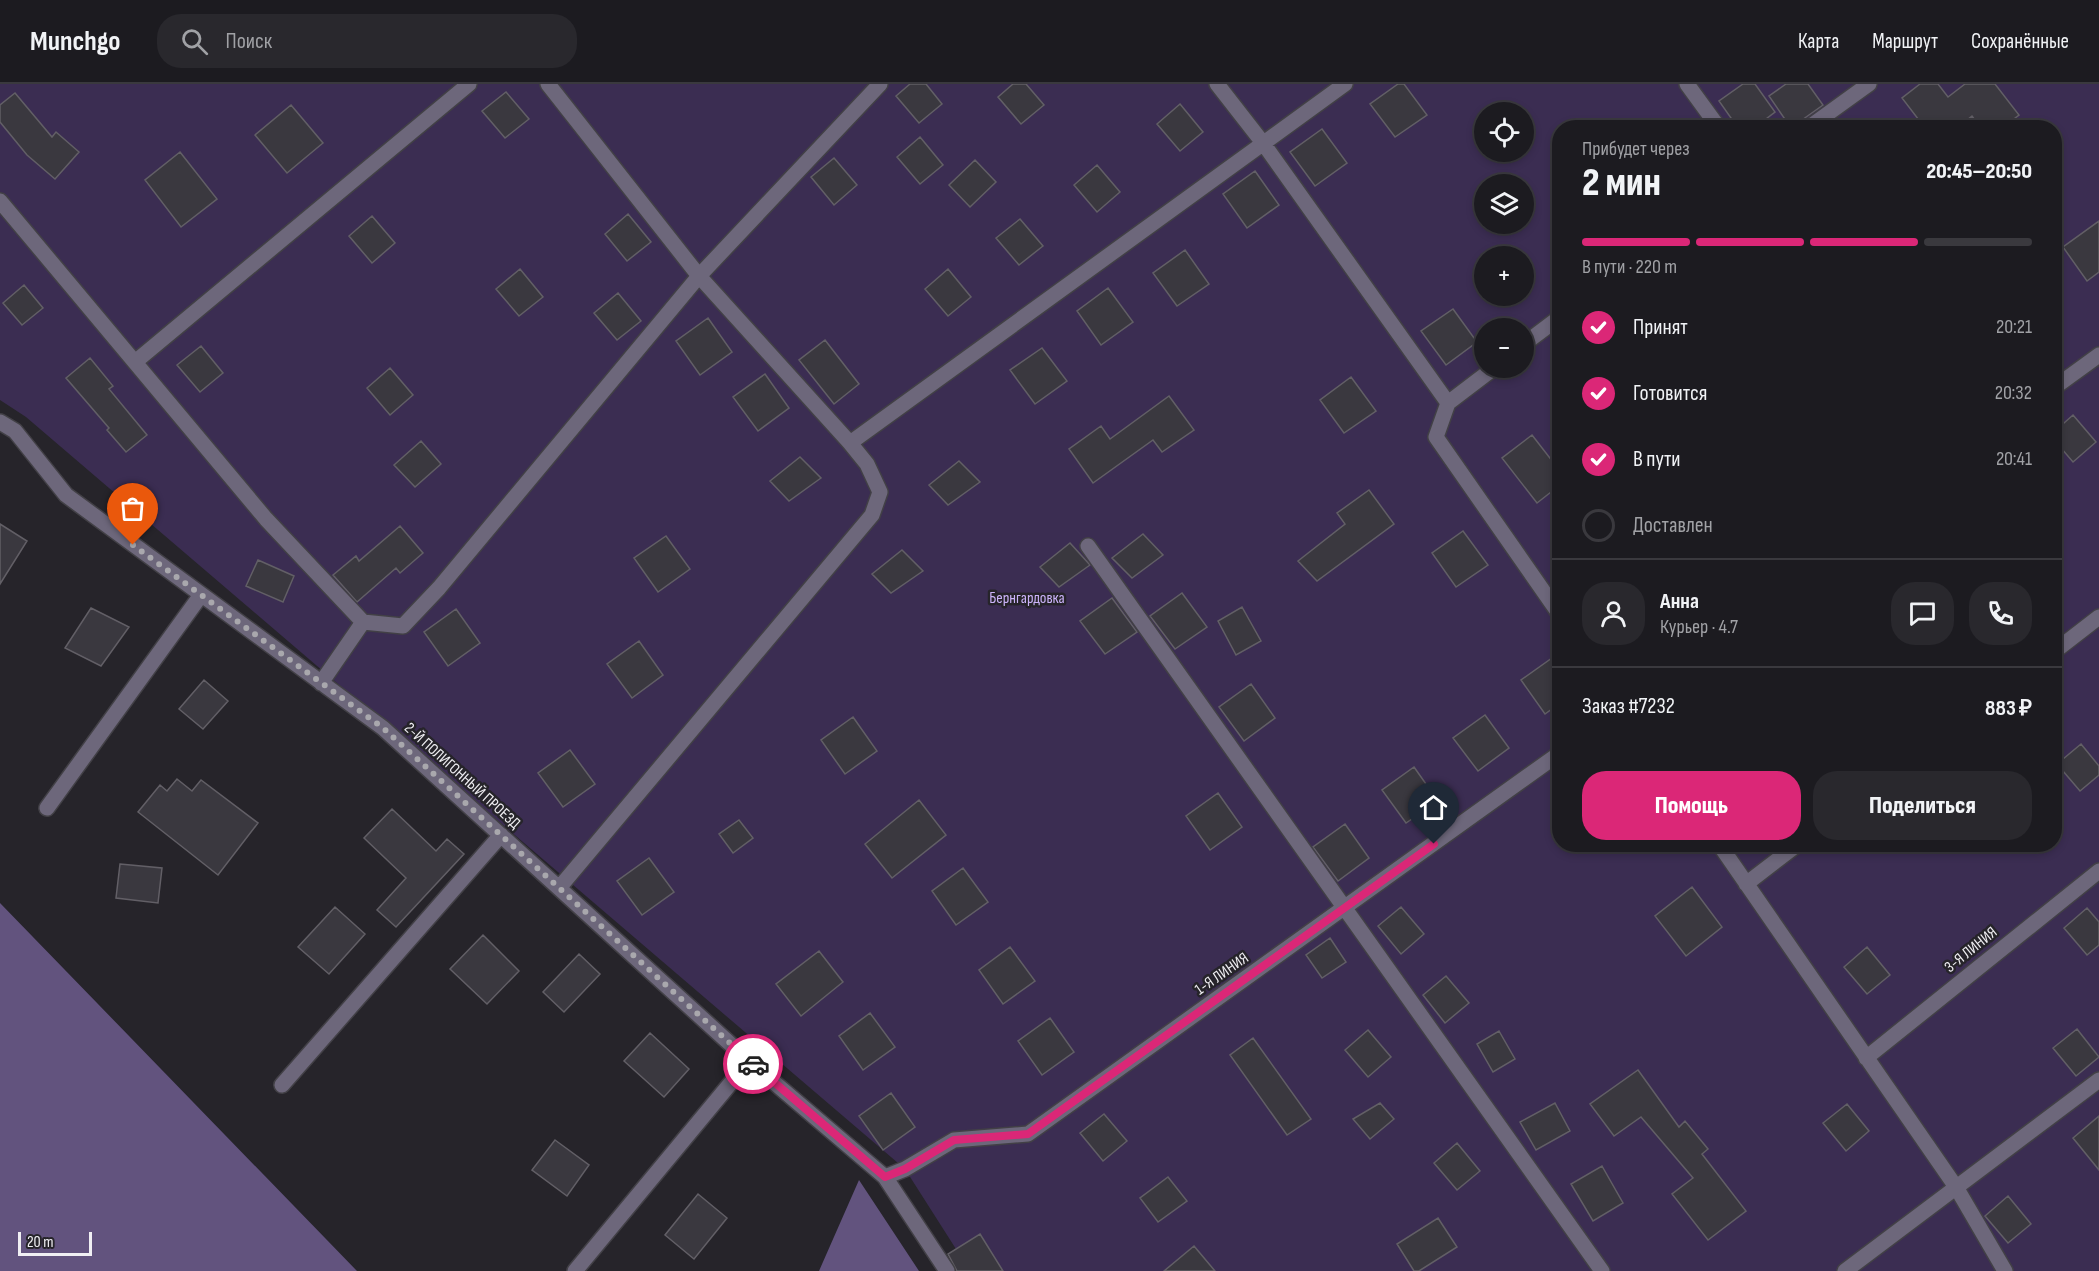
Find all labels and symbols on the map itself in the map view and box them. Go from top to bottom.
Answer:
pin [107,483,158,545]
park label: Бернгардовка [989,589,1065,608]
street label: 2-Й ПОЛИГОННЫЙ ПРОЕЗД [400,719,524,833]
pin [1408,782,1459,844]
street label: 3-Я ЛИНИЯ [1941,923,2001,977]
street label: 1-Я ЛИНИЯ [1192,949,1252,999]
courier [723,1034,783,1094]
scale bar [18,1229,92,1256]

